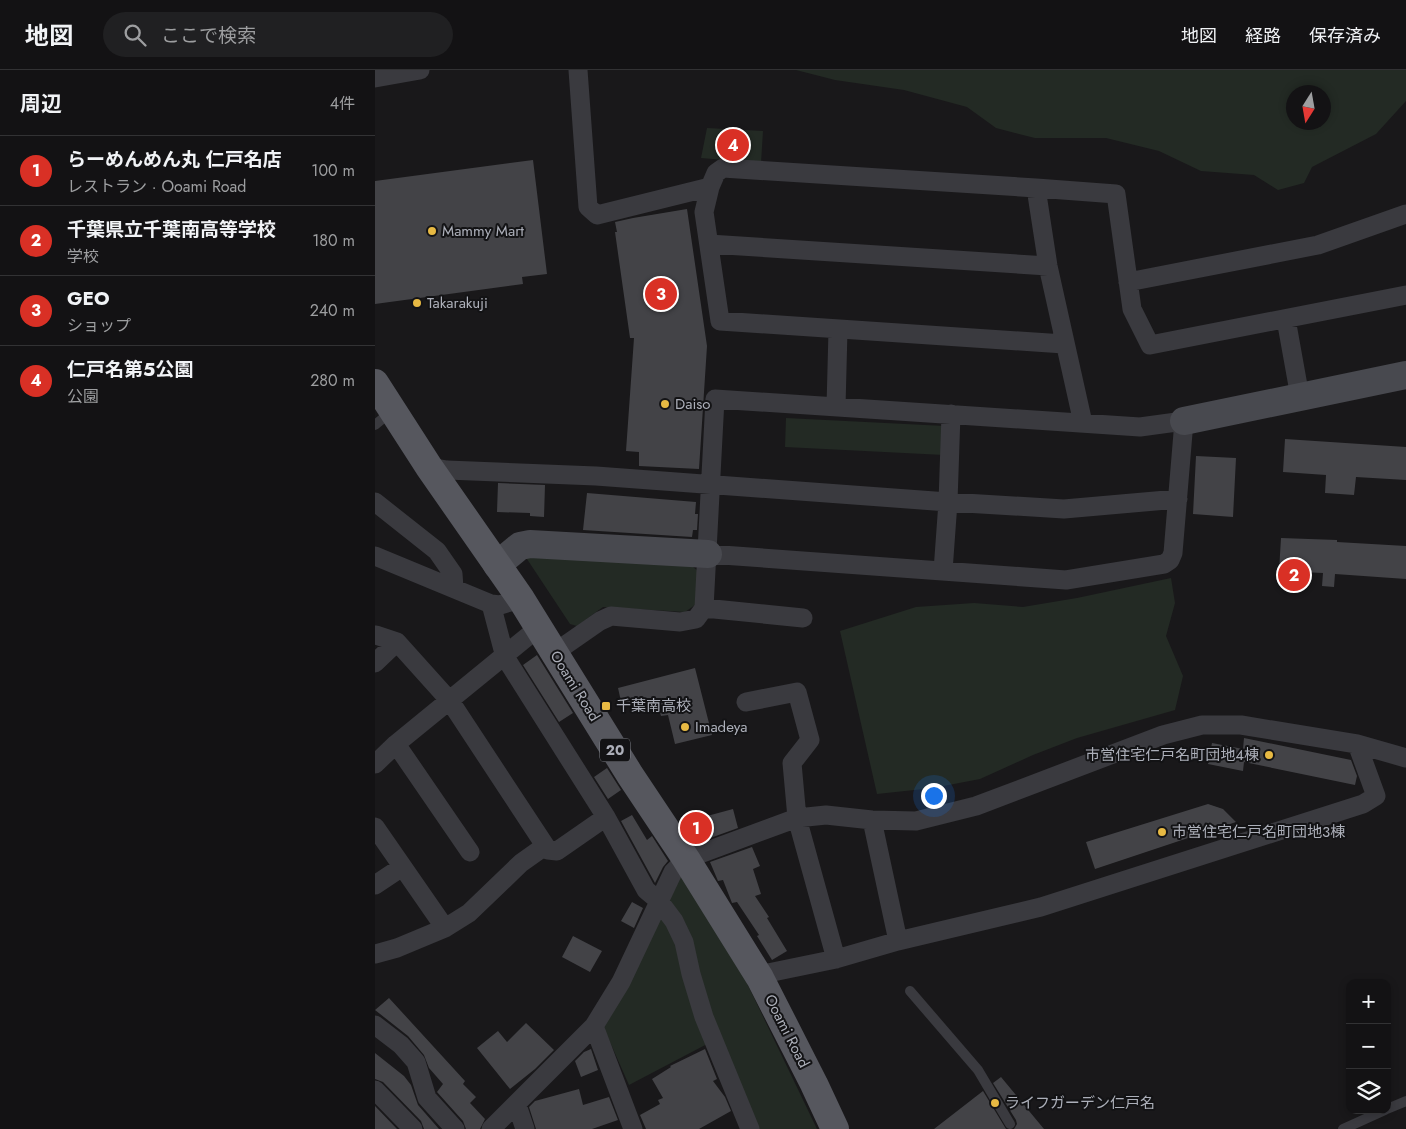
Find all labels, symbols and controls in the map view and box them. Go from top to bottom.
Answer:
search box [103,12,453,57]
text: 地図 [25,18,73,53]
icon: search [121,21,149,49]
text: ここで検索 [161,22,256,49]
text: 地図 [1181,23,1217,49]
text: 経路 [1245,23,1281,49]
text: 保存済み [1309,23,1381,49]
north arrow [1286,85,1331,130]
text: 周辺 [20,89,62,119]
text: 4件 [330,92,355,115]
pin: 4 [717,126,749,164]
text: らーめんめん丸 仁戸名店 [67,146,282,173]
text: 1 [32,159,40,182]
text: 100 m [311,159,355,182]
text: レストラン · Ooami Road [67,175,246,198]
text: 千葉県立千葉南高等学校 [67,216,276,243]
place label: Mammy Mart [442,220,524,242]
marker: Mammy Mart [426,225,438,237]
text: 2 [31,229,41,252]
text: 180 m [312,229,355,252]
text: 学校 [67,245,99,268]
pin: 3 [645,275,677,313]
text: GEO [67,285,110,312]
place label: Takarakuji [427,292,488,314]
marker: Takarakuji [411,297,423,309]
text: 3 [31,299,41,322]
text: 240 m [310,299,355,322]
text: ショップ [67,314,131,337]
text: 仁戸名第5公園 [67,356,193,383]
text: 4 [30,369,42,392]
text: 280 m [310,369,355,392]
text: 公園 [67,385,99,408]
place label: Daiso [675,393,711,415]
marker: Daiso [659,398,671,410]
pin: 2 [1278,556,1310,594]
street label: Ooami Road [545,646,605,726]
place label: 千葉南高校 [616,695,691,717]
marker: 千葉南高校 [600,700,612,712]
place label: Imadeya [695,716,747,738]
marker: Imadeya [679,721,691,733]
road number: 20 [600,738,630,762]
place label: 市営住宅仁戸名町団地4棟 [1085,744,1259,766]
marker: 市営住宅仁戸名町団地4棟 [1263,749,1275,761]
your location [921,783,947,809]
pin: 1 [680,809,712,847]
place label: 市営住宅仁戸名町団地3棟 [1172,821,1345,843]
marker: 市営住宅仁戸名町団地3棟 [1156,826,1168,838]
map controls [1346,979,1391,1114]
button: + [1346,979,1391,1024]
street label: Ooami Road [759,990,815,1072]
button: − [1346,1024,1391,1069]
button: layers [1346,1069,1391,1114]
place label: ライフガーデン仁戸名 [1005,1092,1155,1114]
marker: ライフガーデン仁戸名 [989,1097,1001,1109]

